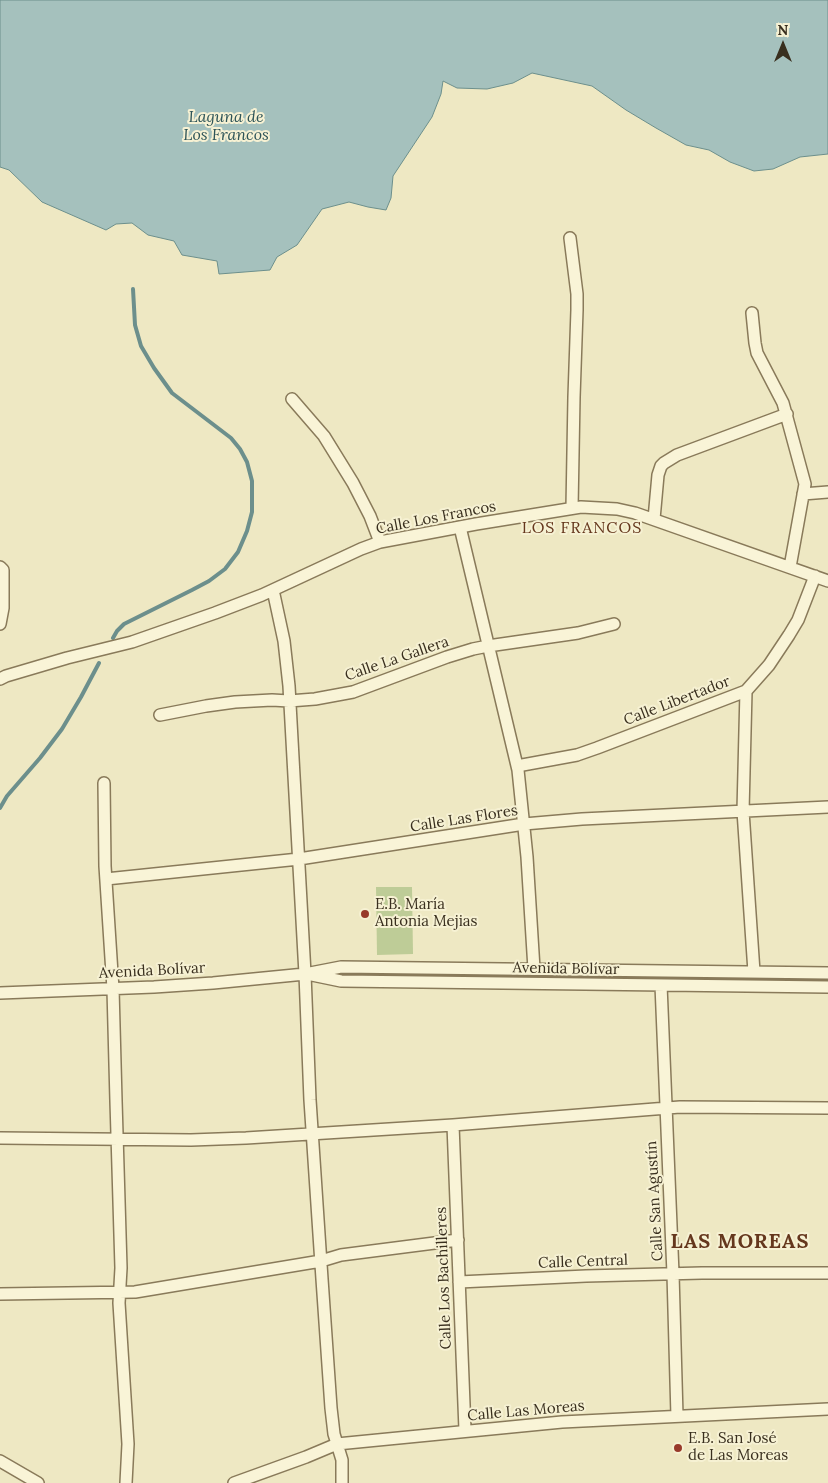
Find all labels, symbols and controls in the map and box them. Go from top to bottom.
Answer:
north arrow [758,20,808,70]
text: N [778,21,788,39]
water label: Laguna de Los Francos [183,107,269,145]
street label: Calle Los Francos [375,498,497,538]
district label: LOS FRANCOS [520,518,644,538]
street label: Calle La Gallera [343,633,451,685]
street label: Calle Libertador [621,672,733,730]
street label: Calle Las Flores [409,802,519,836]
place label: E.B. María Antonia Mejias [375,896,478,931]
marker: E.B. María Antonia Mejias [359,908,371,920]
street label: Avenida Bolívar [98,959,206,983]
street label: Avenida Bolívar [512,959,620,979]
street label: Calle San Agustín [643,1140,667,1262]
street label: Calle Los Bachilleres [433,1206,455,1350]
district label: LAS MOREAS [669,1230,811,1254]
street label: Calle Central [538,1251,628,1273]
street label: Calle Las Moreas [467,1397,585,1425]
place label: E.B. San José de Las Moreas [688,1430,788,1465]
marker: E.B. San José de Las Moreas [672,1442,684,1454]

